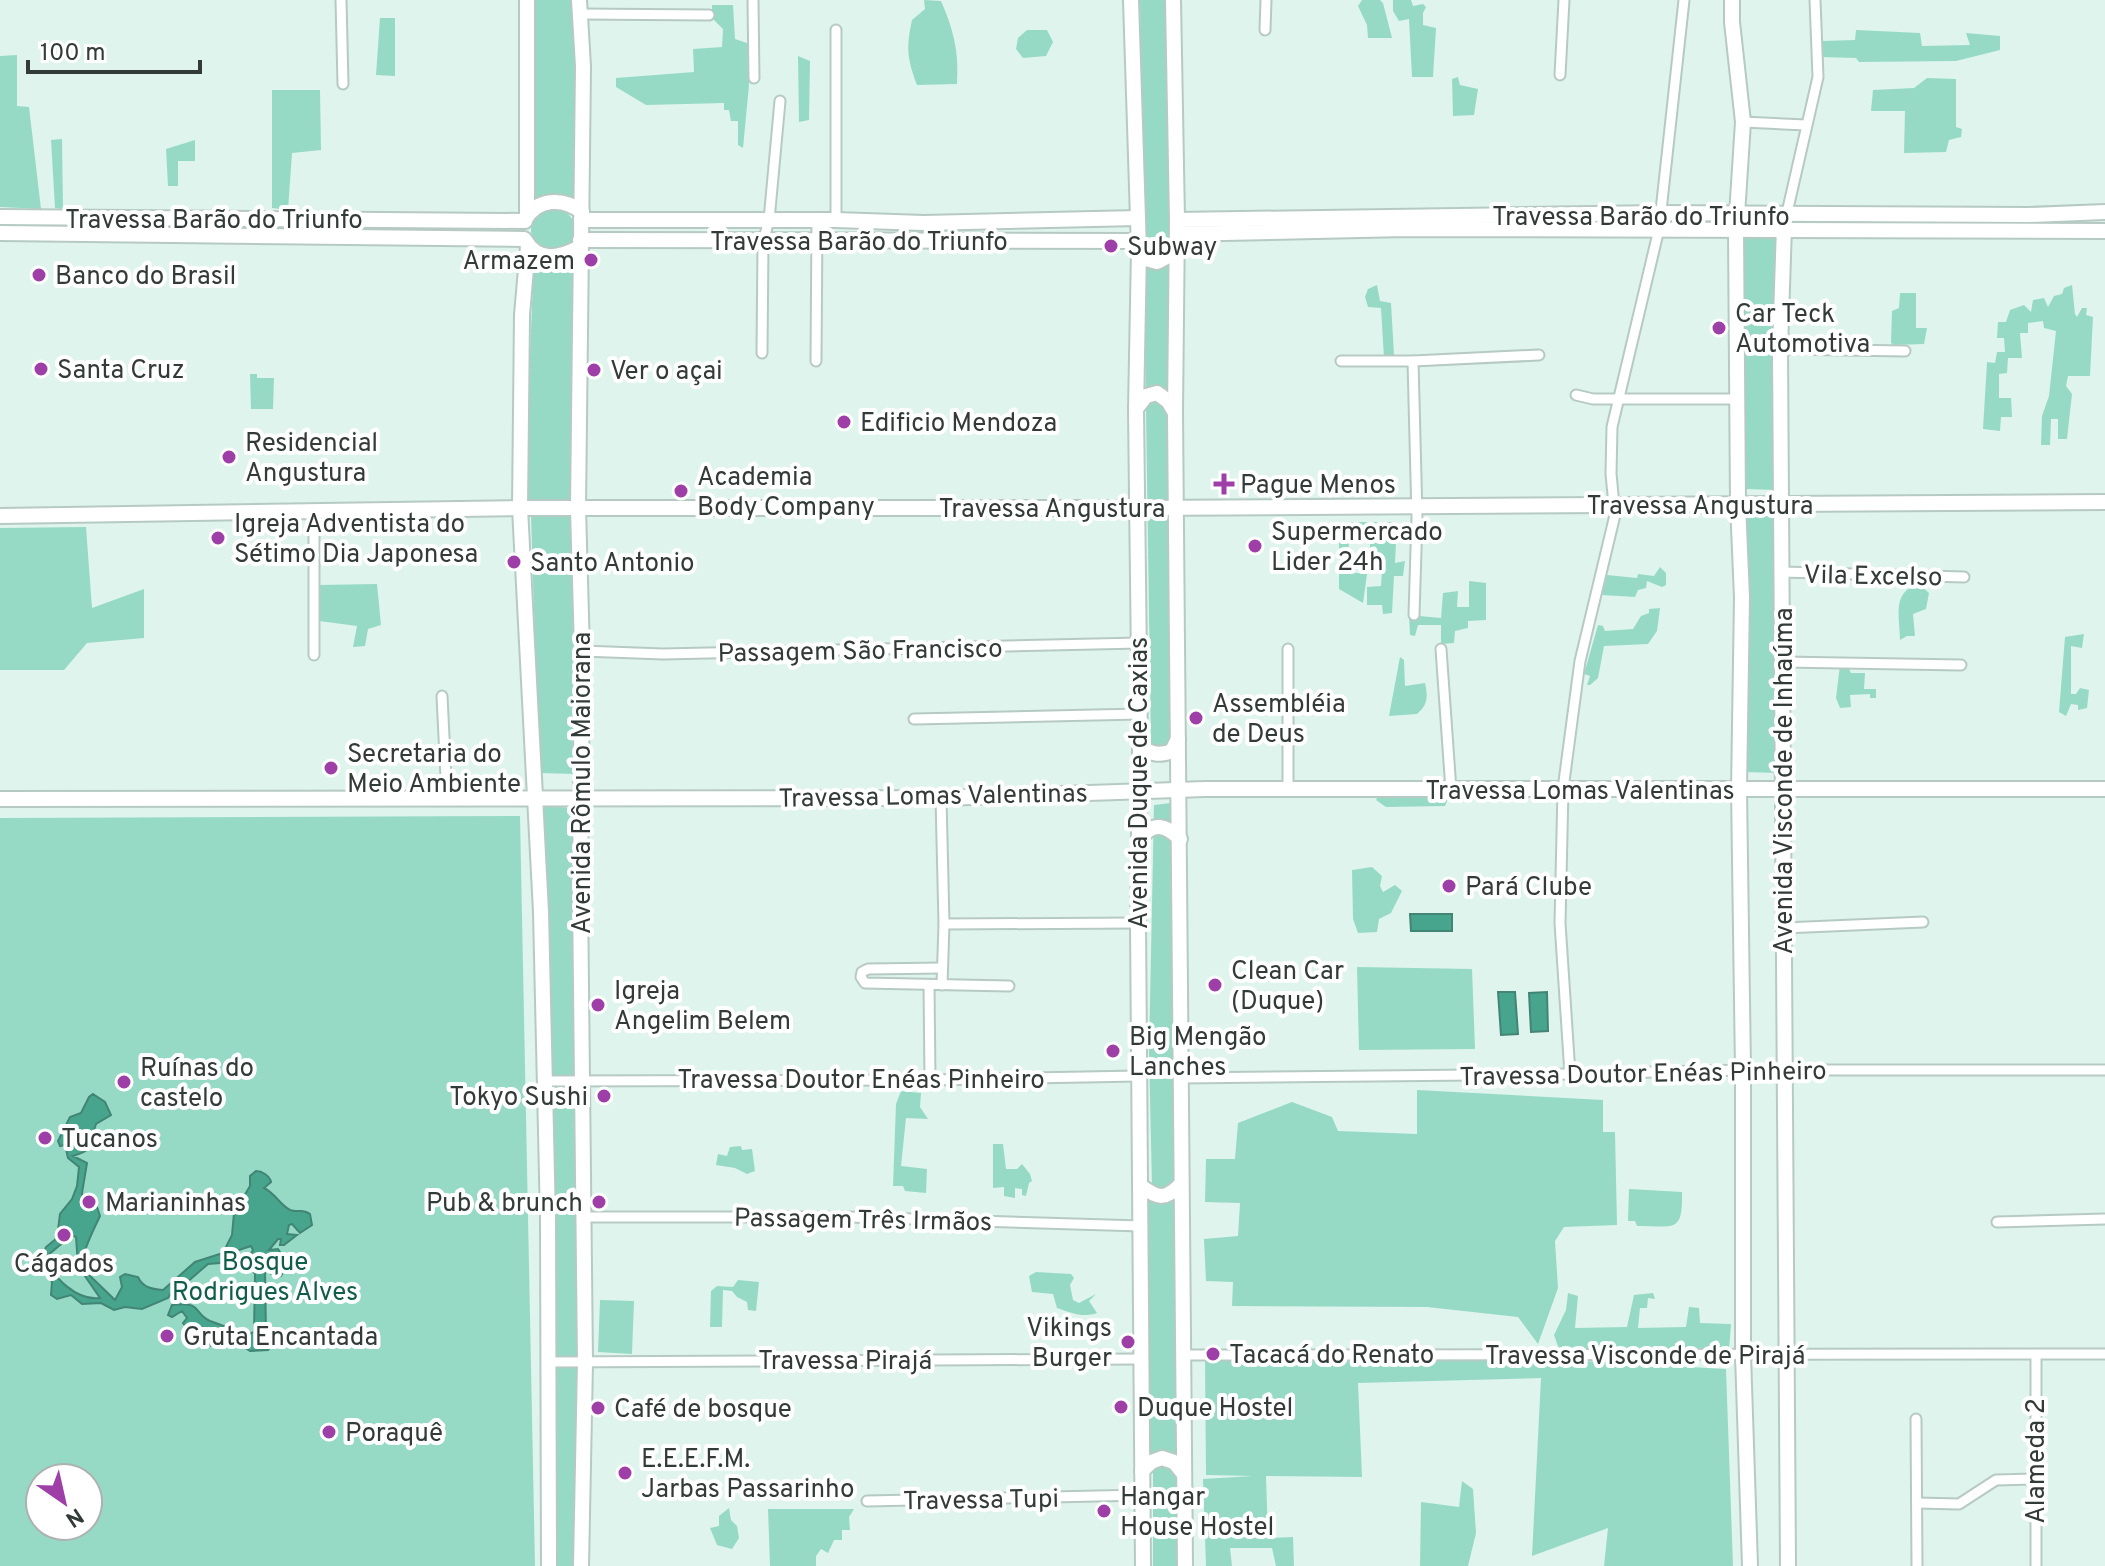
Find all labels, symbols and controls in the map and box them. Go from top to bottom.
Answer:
scale bar [28,24,200,74]
text: 100 m [40,39,106,69]
street label: Travessa Barão do Triunfo [1492,202,1790,235]
street label: Travessa Barão do Triunfo [65,205,363,238]
street label: Travessa Barão do Triunfo [710,227,1008,260]
place label: Subway [1127,232,1217,265]
marker: Subway [1102,237,1120,255]
place label: Armazem [462,246,575,279]
marker: Armazem [582,251,600,269]
place label: Banco do Brasil [55,261,236,294]
marker: Banco do Brasil [30,266,48,284]
place label: Car Teck Automotiva [1735,299,1870,362]
marker: Car Teck Automotiva [1710,319,1728,337]
place label: Santa Cruz [57,355,185,388]
place label: Ver o açai [610,356,723,389]
marker: Santa Cruz [32,360,50,378]
marker: Ver o açai [585,361,603,379]
place label: Edificio Mendoza [860,408,1057,441]
marker: Edificio Mendoza [835,413,853,431]
place label: Residencial Angustura [245,428,378,491]
marker: Residencial Angustura [220,448,238,466]
place label: Academia Body Company [697,462,875,525]
place label: Pague Menos [1240,470,1396,503]
marker: Pague Menos [1215,475,1233,493]
marker: Academia Body Company [672,482,690,500]
street label: Travessa Angustura [1586,491,1814,524]
street label: Travessa Angustura [938,494,1166,527]
place label: Igreja Adventista do Sétimo Dia Japonesa [234,509,478,572]
place label: Supermercado Lider 24h [1271,517,1443,580]
marker: Igreja Adventista do Sétimo Dia Japonesa [209,529,227,547]
marker: Supermercado Lider 24h [1246,537,1264,555]
place label: Santo Antonio [530,548,695,581]
marker: Santo Antonio [505,553,523,571]
street label: Vila Excelso [1803,560,1943,595]
street label: Avenida Visconde de Inhaúma [1769,608,1802,954]
street label: Avenida Rômulo Maiorana [567,632,600,934]
street label: Passagem São Francisco [717,634,1003,671]
street label: Avenida Duque de Caxias [1124,637,1157,929]
place label: Assembléia de Deus [1212,689,1346,752]
marker: Assembléia de Deus [1187,709,1205,727]
place label: Secretaria do Meio Ambiente [347,739,521,802]
marker: Secretaria do Meio Ambiente [322,759,340,777]
street label: Travessa Lomas Valentinas [1425,776,1735,809]
street label: Travessa Lomas Valentinas [778,778,1088,817]
place label: Pará Clube [1465,872,1592,905]
marker: Pará Clube [1440,877,1458,895]
place label: Clean Car (Duque) [1231,956,1344,1019]
place label: Igreja Angelim Belem [614,976,791,1039]
marker: Clean Car (Duque) [1206,976,1224,994]
marker: Igreja Angelim Belem [589,996,607,1014]
place label: Big Mengão Lanches [1129,1022,1266,1085]
marker: Big Mengão Lanches [1104,1042,1122,1060]
place label: Ruínas do castelo [140,1053,254,1116]
street label: Travessa Doutor Enéas Pinheiro [1459,1056,1827,1095]
street label: Travessa Doutor Enéas Pinheiro [677,1065,1045,1098]
marker: Ruínas do castelo [115,1073,133,1091]
place label: Tokyo Sushi [449,1082,588,1115]
marker: Tokyo Sushi [595,1087,613,1105]
place label: Tucanos [61,1124,158,1157]
marker: Tucanos [36,1129,54,1147]
place label: Marianinhas [105,1188,246,1221]
place label: Pub & brunch [426,1188,583,1221]
marker: Marianinhas [80,1193,98,1211]
marker: Pub & brunch [590,1193,608,1211]
street label: Passagem Três Irmãos [734,1203,992,1240]
marker: Cágados [55,1226,73,1244]
park label: Bosque Rodrigues Alves [172,1247,358,1310]
place label: Cágados [14,1249,114,1282]
place label: Vikings Burger [1026,1313,1112,1376]
place label: Gruta Encantada [183,1322,378,1355]
marker: Gruta Encantada [158,1327,176,1345]
marker: Vikings Burger [1119,1333,1137,1351]
place label: Tacacá do Renato [1229,1340,1434,1373]
street label: Travessa Visconde de Pirajá [1485,1341,1805,1374]
marker: Tacacá do Renato [1204,1345,1222,1363]
street label: Travessa Pirajá [758,1346,932,1379]
place label: Duque Hostel [1137,1393,1293,1426]
place label: Café de bosque [614,1394,792,1427]
marker: Duque Hostel [1112,1398,1130,1416]
street label: Alameda 2 [2021,1398,2054,1524]
marker: Café de bosque [589,1399,607,1417]
place label: Poraquê [345,1418,443,1451]
marker: Poraquê [320,1423,338,1441]
place label: E.E.E.F.M. Jarbas Passarinho [641,1444,855,1507]
north arrow [24,1462,104,1542]
marker: E.E.E.F.M. Jarbas Passarinho [616,1464,634,1482]
place label: Hangar House Hostel [1120,1482,1274,1545]
street label: Travessa Tupi [903,1484,1059,1519]
text: N [60,1501,88,1532]
marker: Hangar House Hostel [1095,1502,1113,1520]

